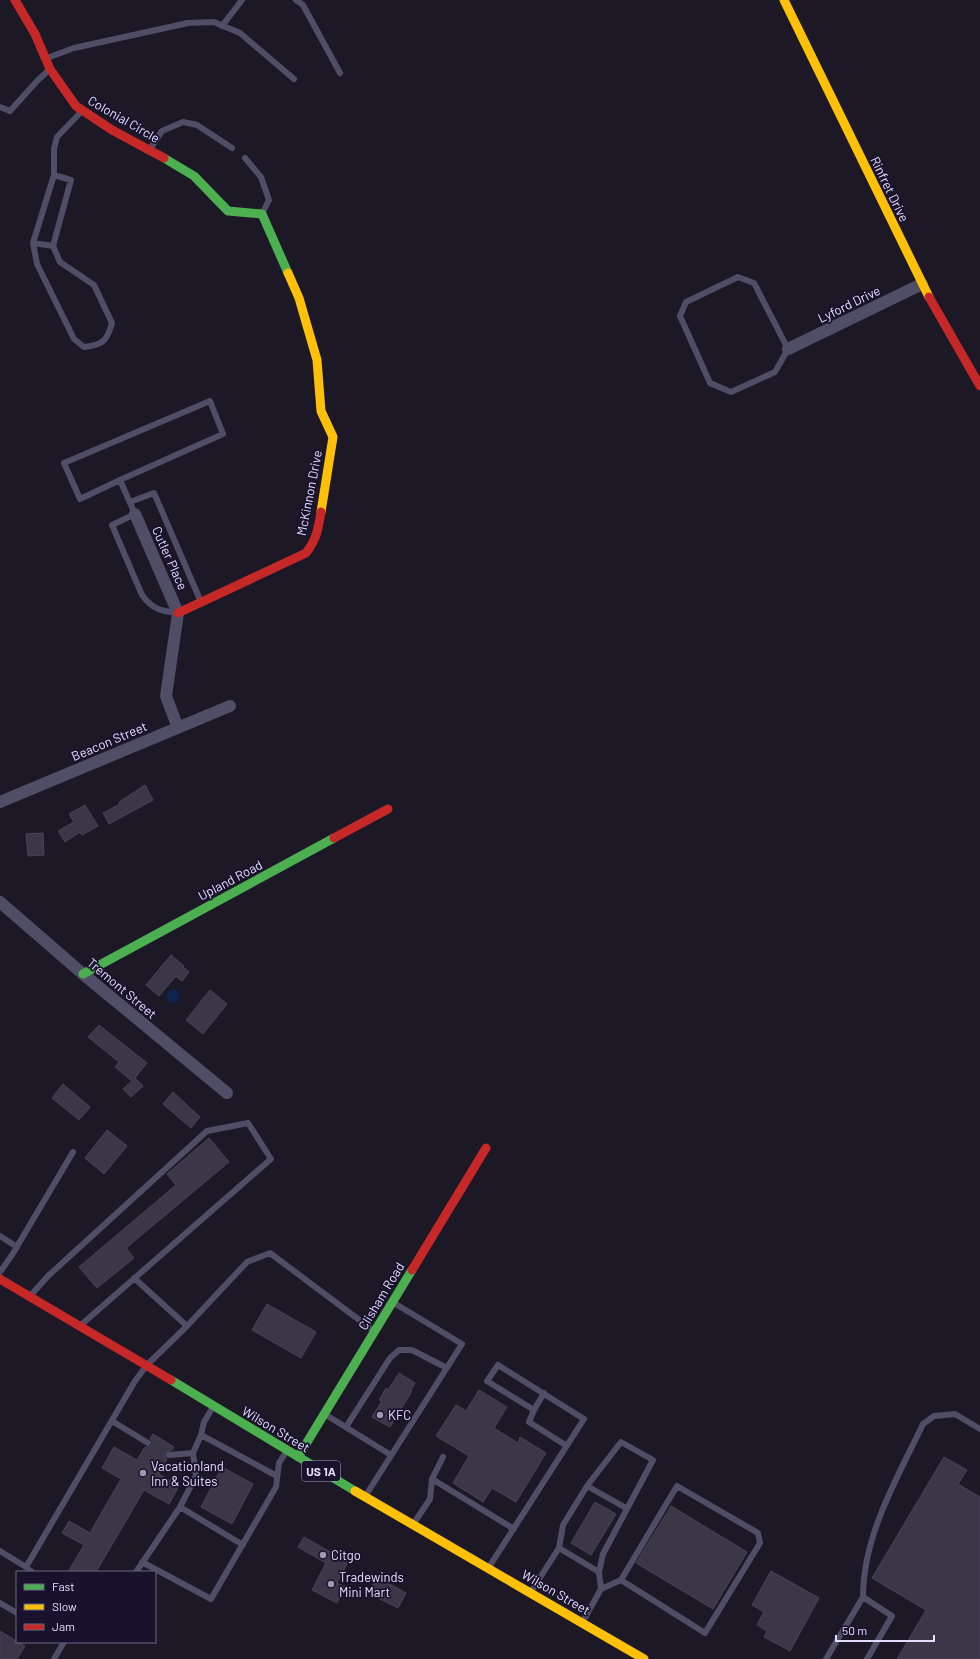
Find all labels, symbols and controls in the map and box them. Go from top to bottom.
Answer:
street label: Colonial Circle [85,92,163,146]
street label: Rinfret Drive [867,154,913,224]
street label: Lyford Drive [815,282,883,326]
street label: McKinnon Drive [293,449,325,537]
street label: Cutler Place [149,524,191,592]
street label: Beacon Street [69,718,149,764]
street label: Upland Road [195,856,265,904]
street label: Tremont Street [84,954,160,1022]
street label: Clisham Road [355,1259,407,1333]
street label: Wilson Street [239,1403,313,1455]
place label: KFC [388,1407,411,1423]
marker: KFC [375,1410,385,1420]
place label: Vacationland Inn & Suites [151,1458,224,1489]
road number: US 1A [302,1461,340,1481]
marker: Vacationland Inn & Suites [138,1468,148,1478]
place label: Citgo [331,1547,361,1563]
marker: Citgo [318,1550,328,1560]
street label: Wilson Street [519,1566,593,1618]
place label: Tradewinds Mini Mart [339,1569,404,1600]
legend [16,1571,156,1643]
text: Fast [52,1579,75,1593]
marker: Tradewinds Mini Mart [326,1579,336,1589]
text: Slow [52,1599,77,1613]
scale bar [836,1617,934,1643]
text: Jam [52,1619,75,1633]
text: 50 m [842,1623,867,1637]

